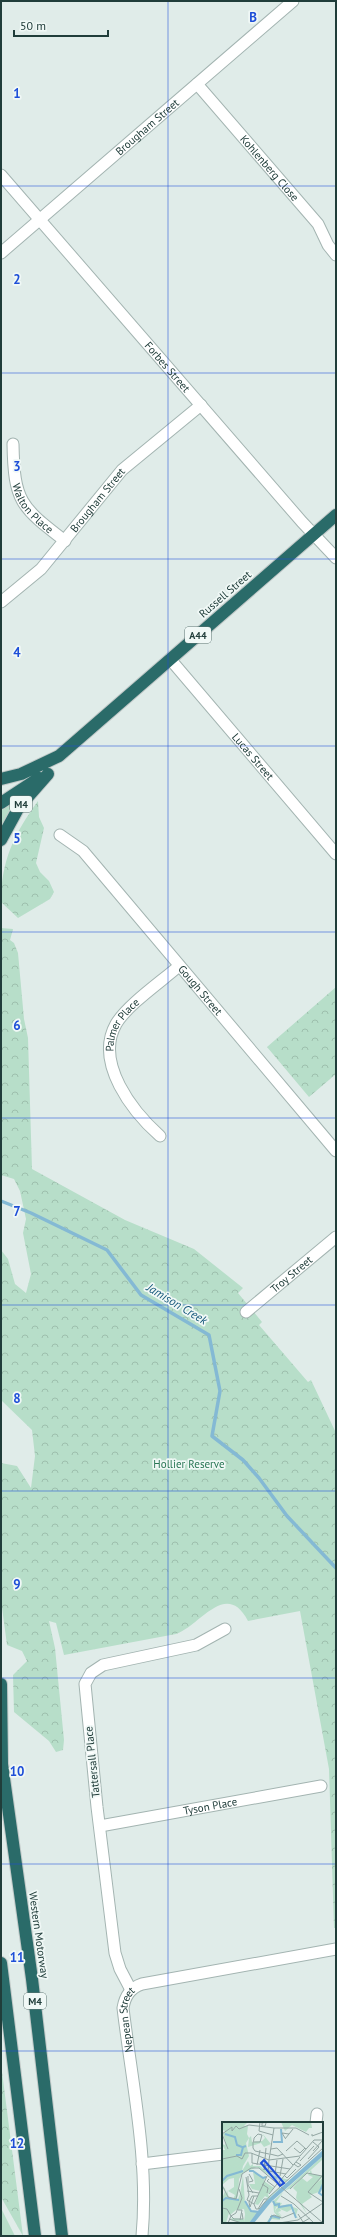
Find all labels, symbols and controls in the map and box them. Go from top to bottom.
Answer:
text: B [249,9,257,26]
scale bar [14,12,108,38]
text: 50 m [20,18,46,33]
text: 1 [13,85,21,102]
street label: Brougham Street [112,95,182,158]
street label: Kohlenberg Close [237,132,302,204]
text: 2 [13,271,21,288]
street label: Forbes Street [142,339,193,395]
text: 3 [13,458,21,475]
street label: Brougham Street [67,465,128,535]
street label: Walton Place [9,482,57,537]
street label: Russell Street [196,567,254,620]
road number: A44 [185,627,211,643]
text: 4 [13,644,21,661]
street label: Lucas Street [229,730,277,783]
road number: M4 [10,796,32,812]
text: 5 [13,830,21,847]
street label: Gough Street [175,962,226,1018]
street label: Palmer Place [103,995,142,1052]
text: 6 [13,1017,21,1034]
text: 7 [13,1203,21,1220]
street label: Troy Street [268,1253,315,1296]
water label: Jamison Creek [143,1279,211,1328]
text: 8 [13,1390,21,1407]
park label: Hollier Reserve [153,1457,225,1471]
text: 9 [13,1576,21,1593]
street label: Tattersall Place [81,1725,103,1798]
text: 10 [10,1763,24,1780]
street label: Tyson Place [182,1794,239,1818]
street label: Western Motorway [26,1891,52,1980]
text: 11 [10,1949,24,1966]
street label: Nepean Street [116,1983,138,2053]
road number: M4 [24,1993,46,2009]
inset map [222,2122,323,2223]
text: 12 [10,2135,24,2152]

